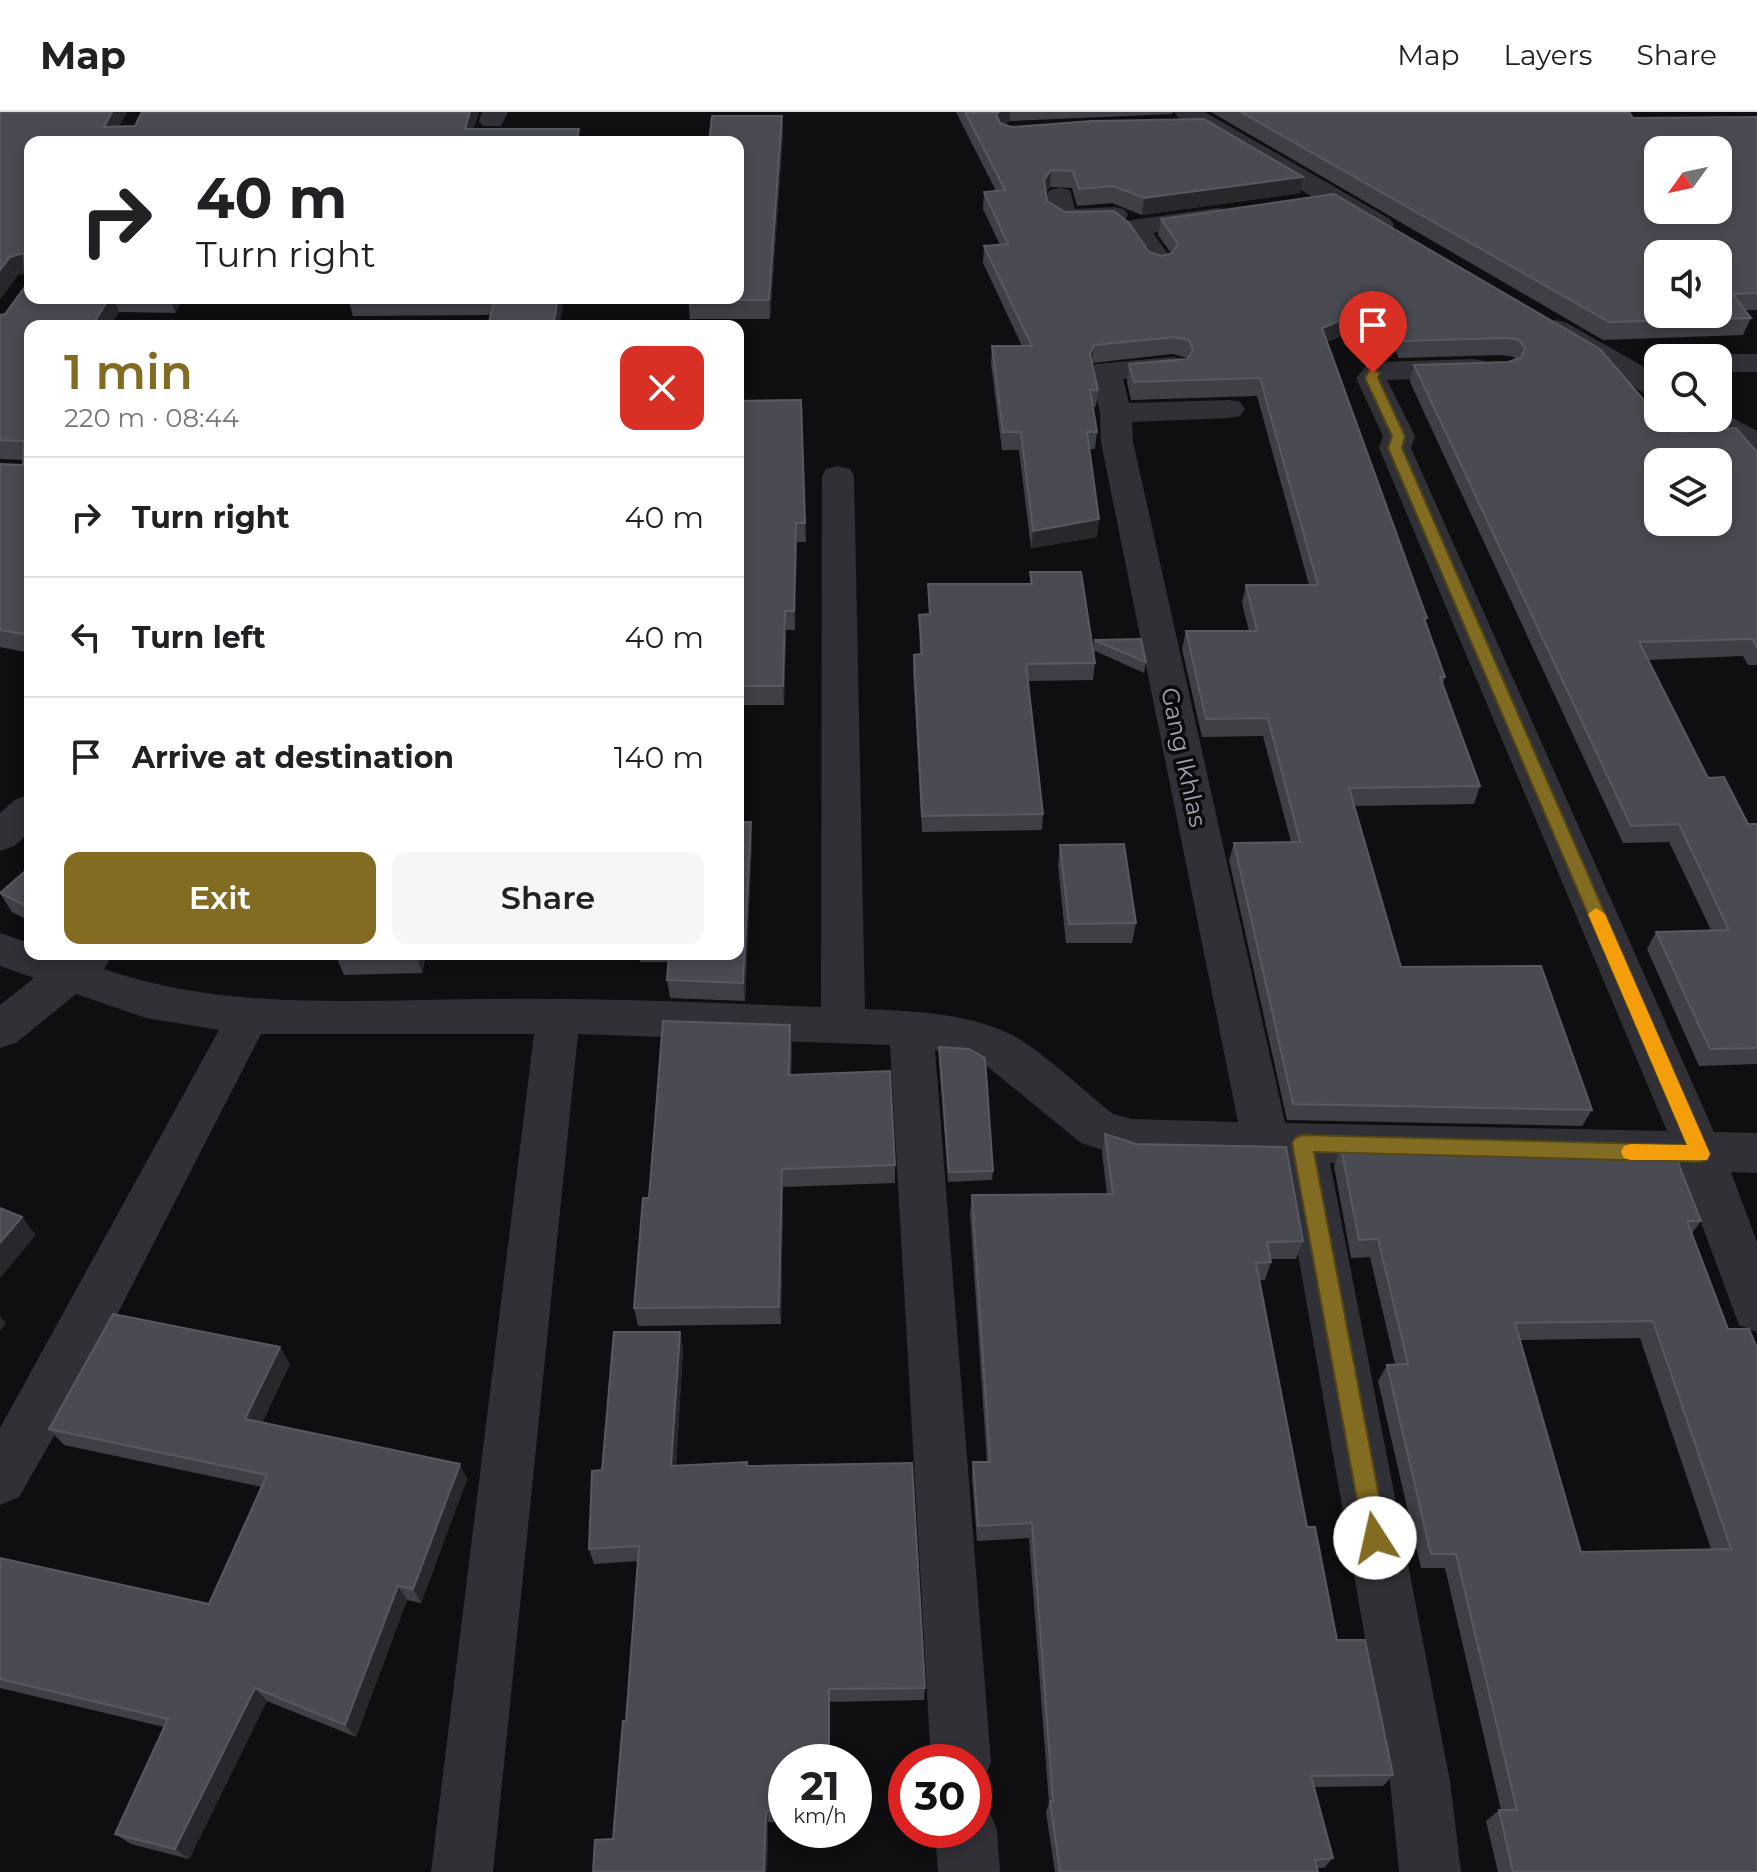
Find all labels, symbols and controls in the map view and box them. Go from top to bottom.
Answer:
text: Map [40,32,126,79]
text: Map [1397,38,1460,72]
text: Layers [1504,38,1593,72]
text: Share [1637,38,1717,72]
north arrow [1644,136,1732,224]
map controls [1644,136,1732,536]
text: 40 m [196,164,347,232]
icon: right [64,168,168,272]
text: Turn right [196,232,376,276]
button: sound [1644,240,1732,328]
pin [1339,291,1407,373]
icon: arrive [1351,303,1395,347]
text: 1 min [64,343,193,401]
button: search [1644,344,1732,432]
button: close [620,346,704,430]
text: 220 m · 08:44 [64,402,239,434]
button: layers [1644,448,1732,536]
icon: right [64,495,108,539]
text: Turn right [132,499,289,536]
text: 40 m [625,499,704,536]
icon: left [64,615,108,659]
text: Turn left [132,619,265,656]
text: 40 m [625,619,704,656]
street label: Gang Ikhlas [1155,685,1213,829]
icon: arrive [64,735,108,779]
text: Arrive at destination [132,739,454,776]
text: 140 m [614,739,704,776]
button: Exit [64,852,376,944]
button: Share [392,852,704,944]
position arrow [1333,1496,1417,1580]
speed limit sign: 30 [888,1744,992,1848]
text: 21 [800,1761,840,1810]
text: km/h [793,1804,847,1828]

